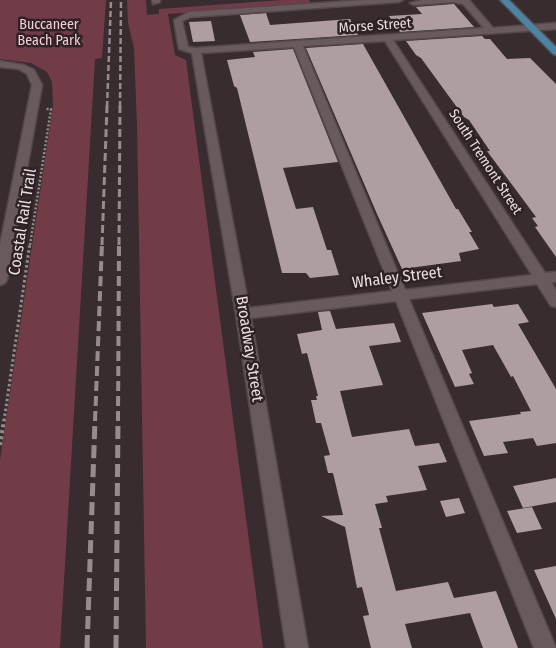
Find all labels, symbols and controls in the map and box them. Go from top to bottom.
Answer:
street label: Morse Street [338,15,412,37]
park label: Buccaneer Beach Park [18,17,80,49]
street label: South Tremont Street [445,106,525,218]
street label: Coastal Rail Trail [5,167,41,277]
street label: Whaley Street [351,263,443,293]
street label: Broadway Street [231,295,267,403]

